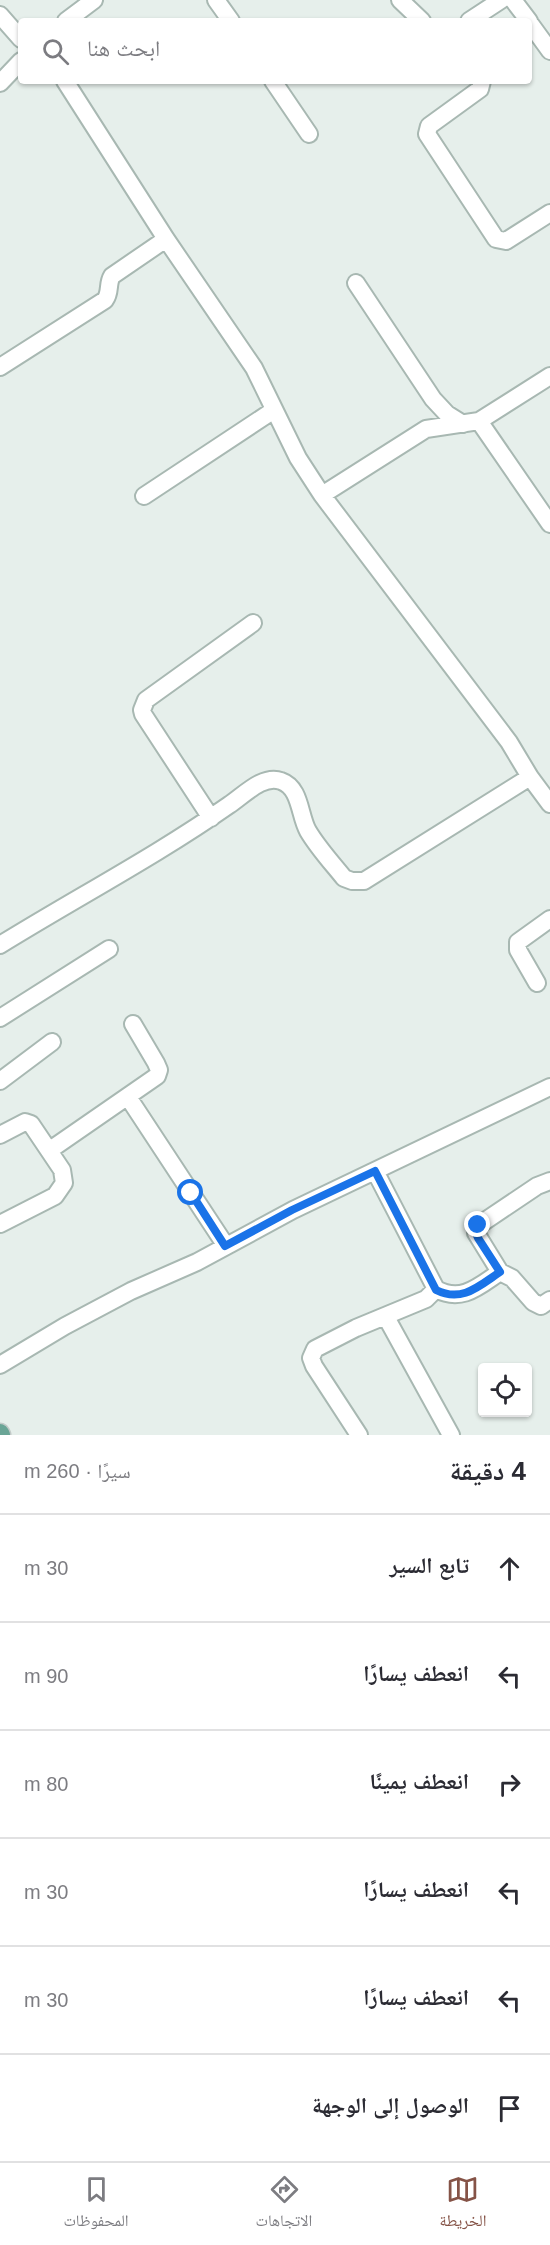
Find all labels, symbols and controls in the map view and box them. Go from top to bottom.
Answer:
search box [18,18,532,84]
icon: search [39,35,72,68]
text: ابحث هنا [87,36,160,61]
route start [177,1179,203,1205]
route end [464,1211,490,1237]
map controls [478,1363,532,1417]
button: locate [478,1363,532,1417]
text: 4 دقيقة [450,1456,526,1486]
text: سيرًا · 260 m [24,1460,131,1482]
icon: ahead [493,1552,526,1585]
text: تابع السير [389,1553,469,1578]
text: 30 m [24,1557,68,1579]
icon: left [493,1660,526,1693]
text: انعطف يسارًا [363,1661,469,1686]
text: 90 m [24,1665,68,1687]
icon: right [493,1768,526,1801]
text: انعطف يمينًا [370,1769,469,1794]
text: 80 m [24,1773,68,1795]
icon: left [493,1876,526,1909]
text: انعطف يسارًا [363,1877,469,1902]
text: 30 m [24,1881,68,1903]
icon: left [493,1984,526,2017]
text: انعطف يسارًا [363,1985,469,2010]
text: 30 m [24,1989,68,2011]
icon: arrive [493,2092,526,2125]
text: الوصول إلى الوجهة [312,2093,469,2118]
tab: المحفوظات [64,2173,129,2236]
tab: الاتجاهات [256,2173,312,2236]
tab: الخريطة [439,2173,487,2236]

